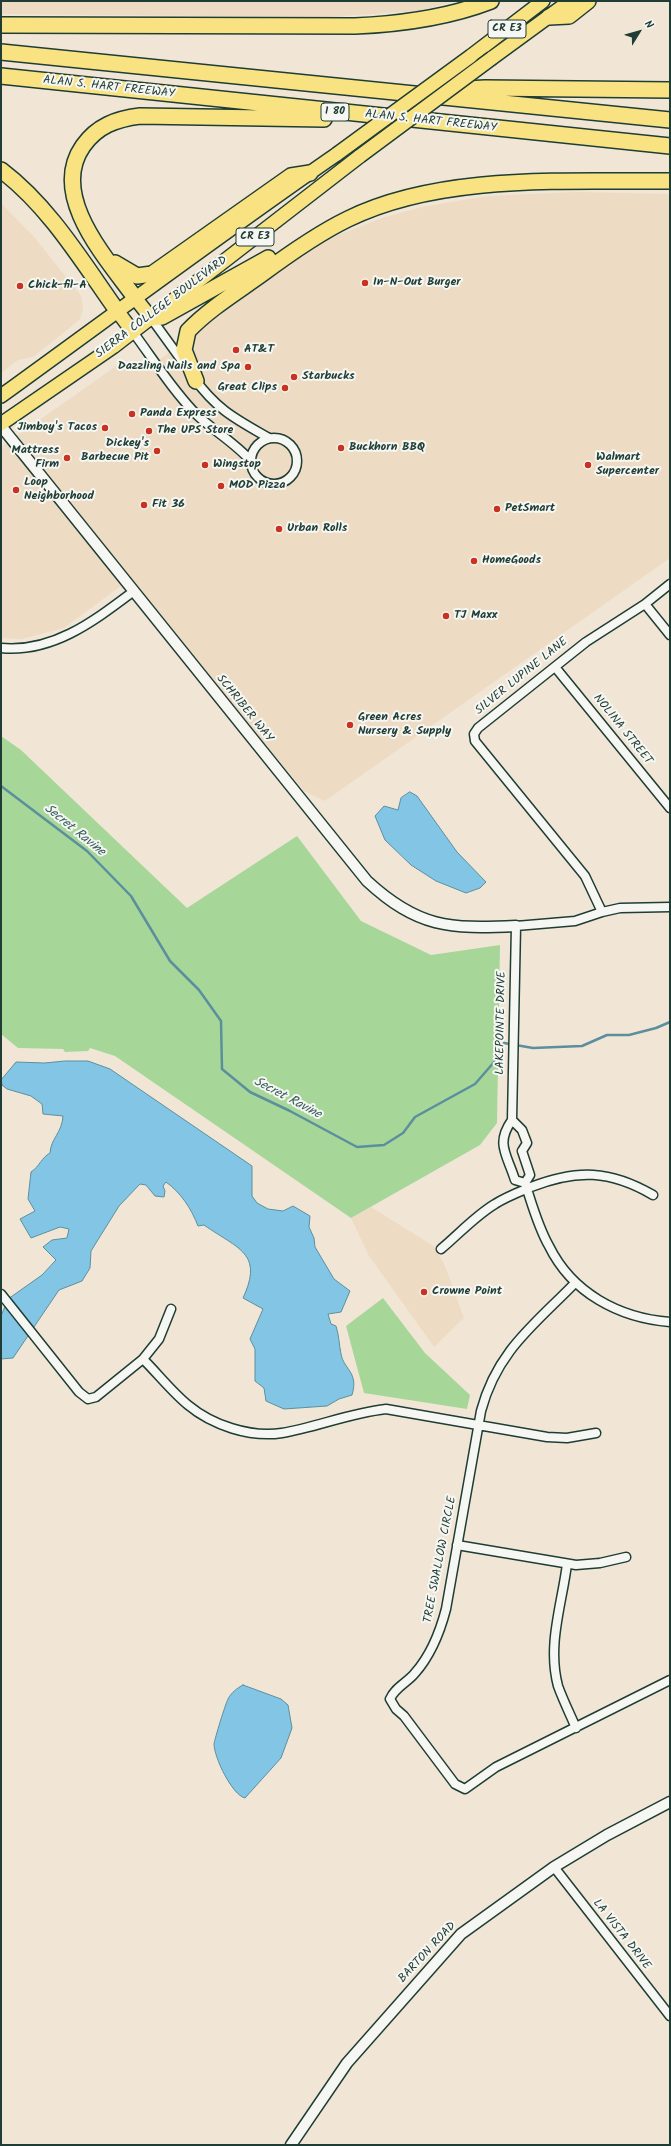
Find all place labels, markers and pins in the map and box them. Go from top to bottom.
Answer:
place label: In-N-Out Burger [373,276,461,290]
marker: In-N-Out Burger [360,278,370,288]
place label: Chick-fil-A [28,279,87,293]
marker: Chick-fil-A [15,281,25,291]
place label: AT&T [244,343,274,357]
marker: AT&T [231,345,241,355]
place label: Dazzling Nails and Spa [118,360,240,374]
marker: Dazzling Nails and Spa [243,362,253,372]
place label: Starbucks [302,370,355,384]
marker: Starbucks [289,372,299,382]
place label: Great Clips [218,381,277,395]
marker: Great Clips [280,383,290,393]
place label: Panda Express [140,407,217,421]
marker: Panda Express [127,409,137,419]
place label: Jimboy's Tacos [17,421,97,435]
marker: Jimboy's Tacos [100,423,110,433]
place label: The UPS Store [157,424,233,438]
marker: The UPS Store [144,426,154,436]
place label: Dickey's Barbecue Pit [81,437,149,465]
place label: Buckhorn BBQ [349,441,425,455]
marker: Buckhorn BBQ [336,443,346,453]
place label: Mattress Firm [12,444,59,472]
marker: Dickey's Barbecue Pit [152,446,162,456]
place label: Walmart Supercenter [596,451,659,479]
marker: Mattress Firm [62,453,72,463]
place label: Wingstop [213,458,261,472]
marker: Wingstop [200,460,210,470]
marker: Walmart Supercenter [583,460,593,470]
place label: Loop Neighborhood [24,476,94,504]
place label: MOD Pizza [229,479,285,493]
marker: MOD Pizza [216,481,226,491]
marker: Loop Neighborhood [11,485,21,495]
place label: Fit 36 [152,498,185,512]
marker: Fit 36 [139,500,149,510]
place label: PetSmart [505,502,555,516]
marker: PetSmart [492,504,502,514]
place label: Urban Rolls [287,522,347,536]
marker: Urban Rolls [274,524,284,534]
place label: HomeGoods [482,554,541,568]
marker: HomeGoods [469,556,479,566]
place label: TJ Maxx [454,609,498,623]
marker: TJ Maxx [441,611,451,621]
place label: Green Acres Nursery & Supply [358,711,451,739]
marker: Green Acres Nursery & Supply [345,720,355,730]
place label: Crowne Point [432,1285,502,1299]
marker: Crowne Point [419,1287,429,1297]

